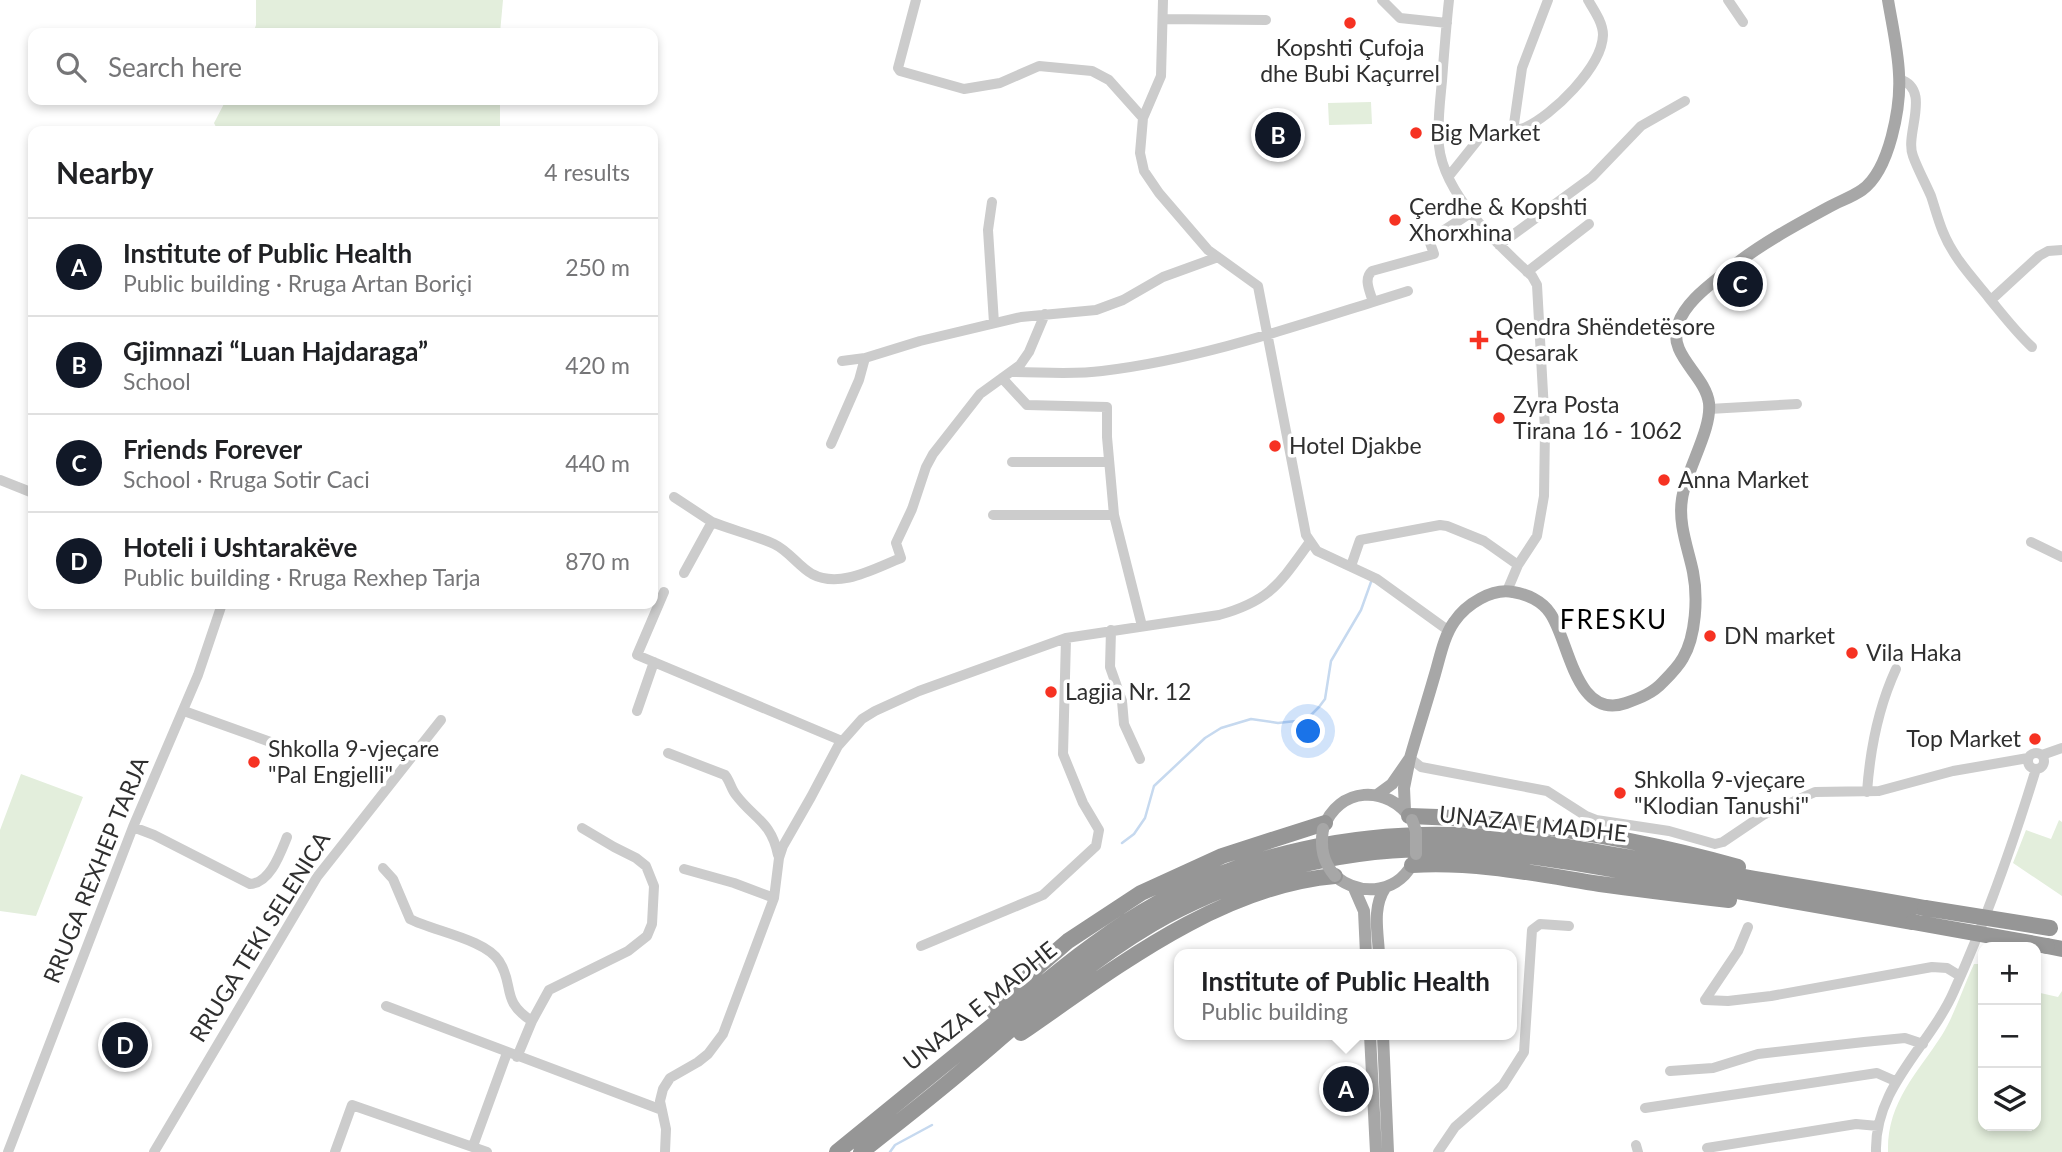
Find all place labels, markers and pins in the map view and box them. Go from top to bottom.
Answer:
marker: Kopshti Çufoja dhe Bubi Kaçurrel [1342,15,1358,31]
place label: Kopshti Çufoja dhe Bubi Kaçurrel [1260,33,1440,87]
pin: B [1255,109,1301,161]
place label: Big Market [1430,118,1541,146]
marker: Big Market [1408,125,1424,141]
place label: Çerdhe & Kopshti Xhorxhina [1409,192,1587,246]
marker: Çerdhe & Kopshti Xhorxhina [1387,212,1403,228]
pin: C [1717,258,1763,310]
place label: Qendra Shëndetësore Qesarak [1495,312,1715,366]
marker: Qendra Shëndetësore Qesarak [1469,330,1489,350]
place label: Zyra Posta Tirana 16 - 1062 [1513,390,1682,444]
marker: Zyra Posta Tirana 16 - 1062 [1491,410,1507,426]
place label: Hotel Djakbe [1289,431,1422,459]
marker: Hotel Djakbe [1267,438,1283,454]
place label: Anna Market [1678,465,1809,493]
marker: Anna Market [1656,472,1672,488]
place label: DN market [1724,621,1836,649]
marker: DN market [1702,628,1718,644]
place label: Vila Haka [1866,638,1962,666]
marker: Vila Haka [1844,645,1860,661]
place label: Lagjia Nr. 12 [1065,677,1191,705]
marker: Lagjia Nr. 12 [1043,684,1059,700]
place label: Top Market [1906,724,2022,752]
marker: Top Market [2027,731,2043,747]
place label: Shkolla 9-vjeçare "Pal Engjelli" [268,734,439,788]
marker: Shkolla 9-vjeçare "Pal Engjelli" [246,754,262,770]
place label: Shkolla 9-vjeçare "Klodian Tanushi" [1634,765,1809,819]
marker: Shkolla 9-vjeçare "Klodian Tanushi" [1612,785,1628,801]
pin: D [102,1019,148,1071]
pin: A [1323,1063,1369,1115]

